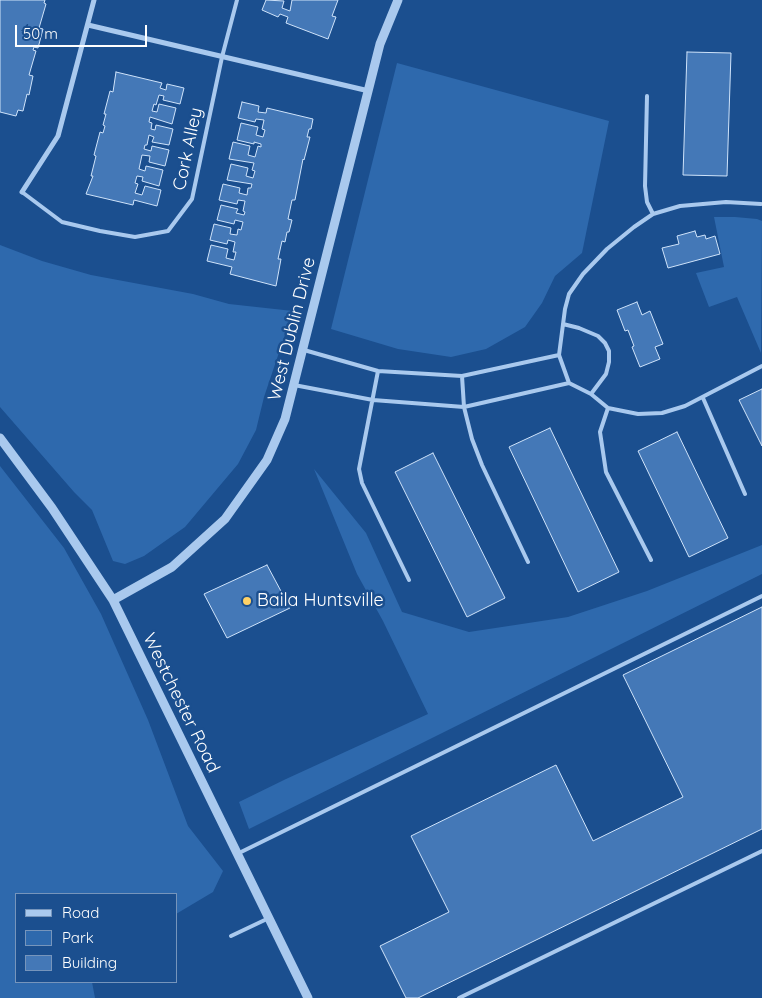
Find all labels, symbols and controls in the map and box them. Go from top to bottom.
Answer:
scale bar [18,15,150,47]
text: 50 m [23,24,58,43]
street label: Cork Alley [169,106,207,192]
street label: West Dublin Drive [264,255,320,403]
place label: Baila Huntsville [257,590,384,612]
marker: Baila Huntsville [241,595,253,607]
street label: Westchester Road [138,630,224,776]
legend [15,893,178,983]
text: Road [62,903,99,922]
text: Park [62,928,94,947]
text: Building [62,953,117,972]

